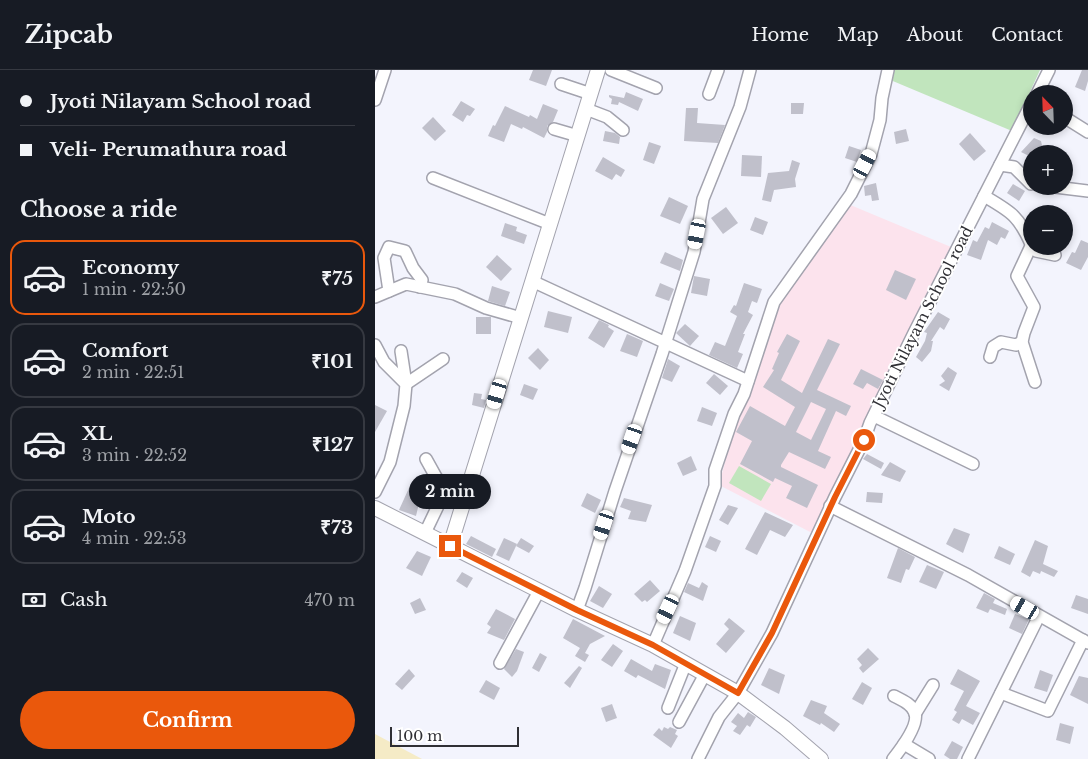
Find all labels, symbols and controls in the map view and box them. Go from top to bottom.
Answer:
text: Zipcab [25,20,113,49]
text: Home [751,24,809,46]
text: Map [837,24,879,46]
text: About [907,24,963,46]
text: Contact [991,24,1063,46]
north arrow [1023,85,1073,135]
map controls [1023,85,1073,255]
text: Jyoti Nilayam School road [50,90,311,113]
text: Veli- Perumathura road [50,138,287,161]
button: + [1023,145,1073,195]
car [851,147,878,181]
text: Choose a ride [20,196,177,223]
button: − [1023,205,1073,255]
car [686,218,707,250]
street label: Jyoti Nilayam School road [867,223,977,413]
icon: car [22,255,67,300]
text: Economy [82,256,179,279]
text: ₹75 [321,267,353,290]
text: 1 min · 22:50 [82,279,186,299]
icon: car [22,338,67,383]
text: Comfort [82,339,169,362]
text: ₹101 [311,350,353,373]
text: 2 min · 22:51 [82,362,184,382]
car [485,377,508,411]
icon: car [22,421,67,466]
text: XL [82,422,112,445]
car [620,422,643,456]
route start [853,429,875,451]
text: ₹127 [312,433,353,456]
text: 3 min · 22:52 [82,445,187,465]
callout: 2 min [409,474,491,508]
text: 2 min [425,481,475,501]
icon: car [22,504,67,549]
text: Moto [82,505,136,528]
car [592,508,615,542]
text: ₹73 [320,516,353,539]
text: 4 min · 22:53 [82,528,187,548]
route end [439,535,461,557]
icon: cash [20,586,48,614]
text: Cash [60,588,107,611]
text: 470 m [304,590,355,610]
car [654,592,681,626]
car [1008,594,1041,622]
button: Confirm [20,691,355,749]
scale bar [390,724,519,747]
text: 100 m [397,727,442,745]

